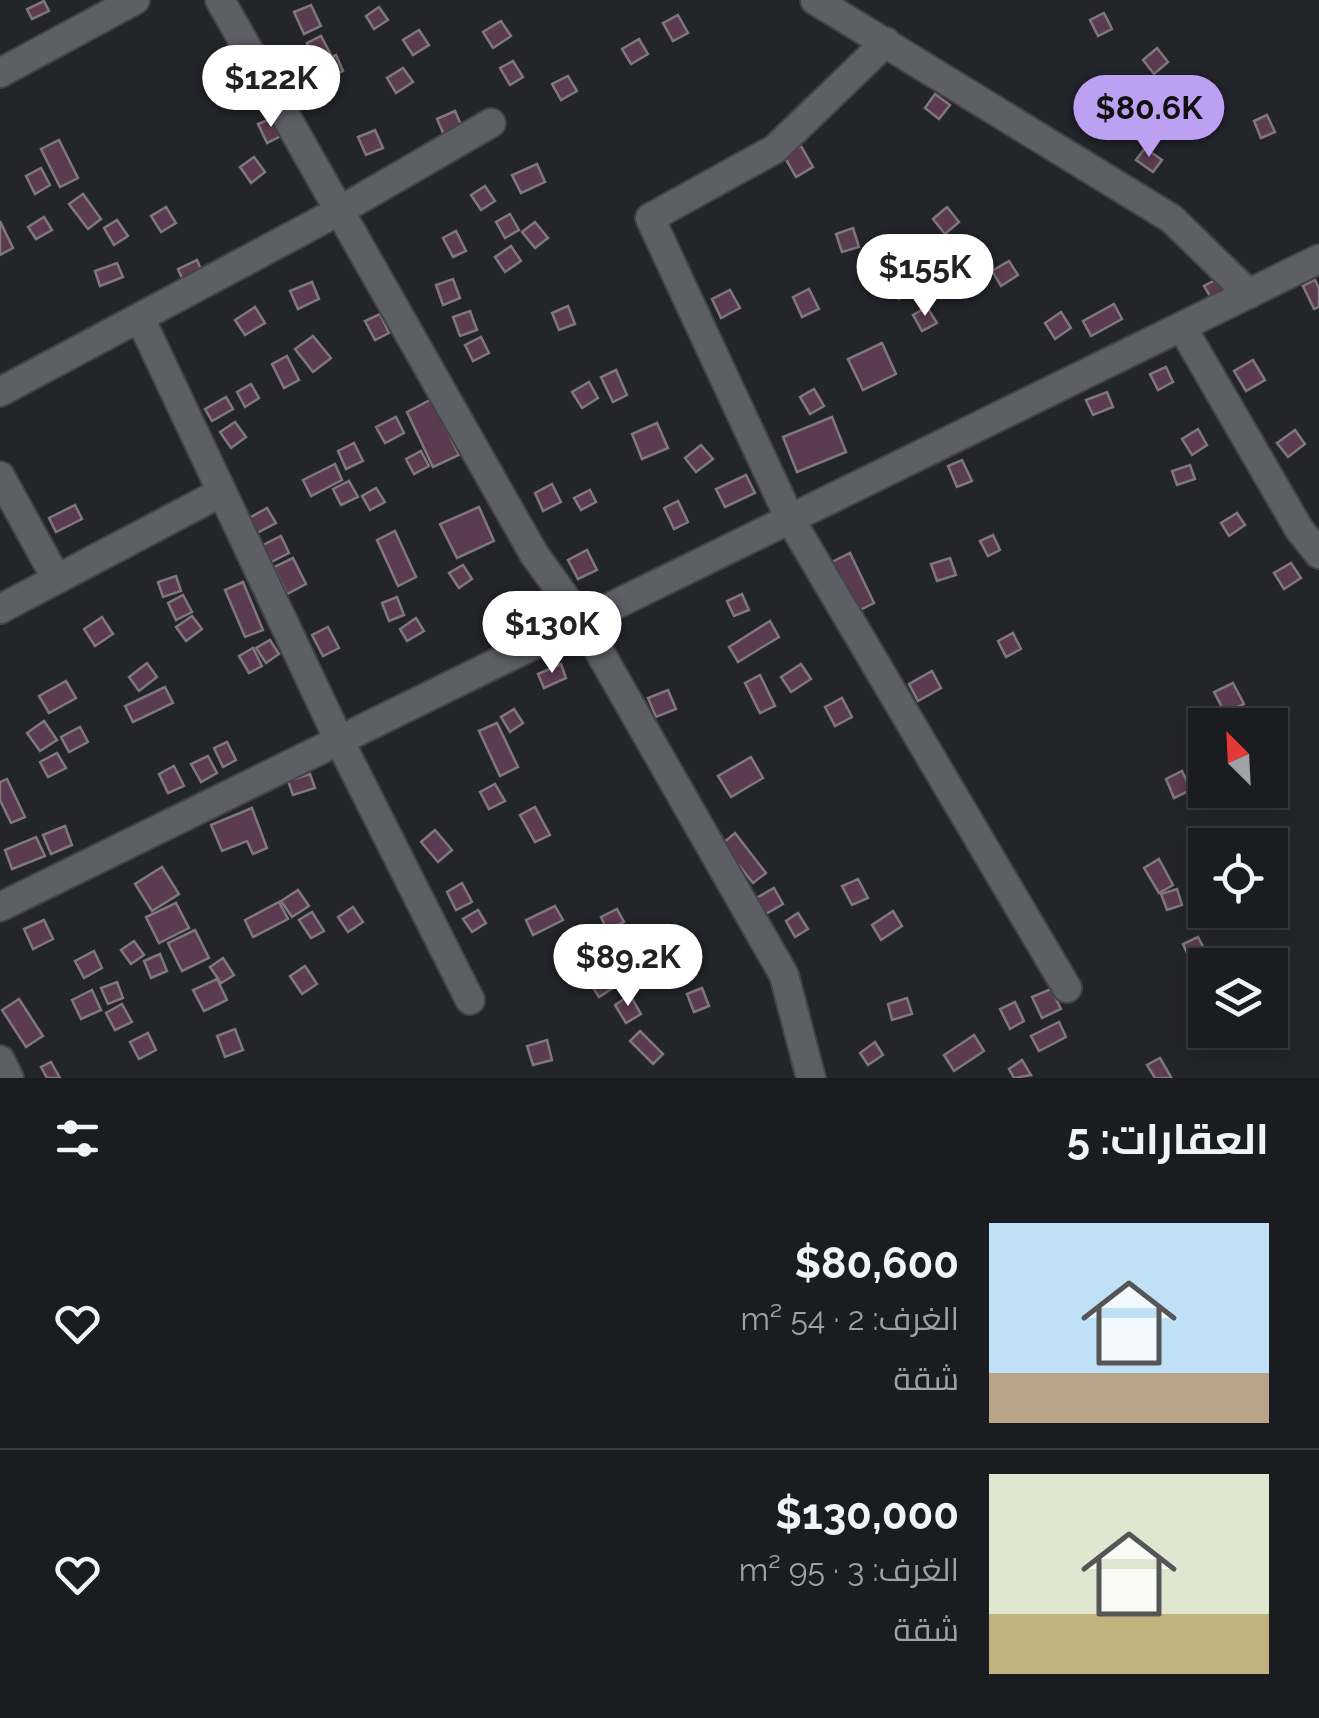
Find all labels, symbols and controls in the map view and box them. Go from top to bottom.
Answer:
pin: $122K [201,45,341,130]
text: $122K [224,59,318,96]
pin: $80.6K [1068,75,1230,160]
text: $80.6K [1095,89,1203,126]
pin: $155K [855,234,995,319]
text: $155K [879,248,971,285]
pin: $130K [482,591,622,676]
text: $130K [504,605,600,642]
north arrow [1188,708,1288,808]
map controls [1188,708,1288,1048]
button: locate [1188,828,1288,928]
pin: $89.2K [547,924,709,1009]
text: $89.2K [575,938,681,975]
button: layers [1188,948,1288,1048]
icon: filters [50,1111,105,1166]
text: العقارات: 5 [1067,1115,1269,1164]
text: $80,600 [794,1239,959,1288]
icon: home [1069,1263,1189,1383]
icon: heart [50,1296,105,1351]
text: الغرف: 2 · 54 m² [740,1300,959,1337]
text: شقة [894,1360,959,1397]
text: $130,000 [775,1490,959,1539]
icon: home [1069,1514,1189,1634]
icon: heart [50,1547,105,1602]
text: الغرف: 3 · 95 m² [739,1551,959,1588]
text: شقة [894,1611,959,1648]

